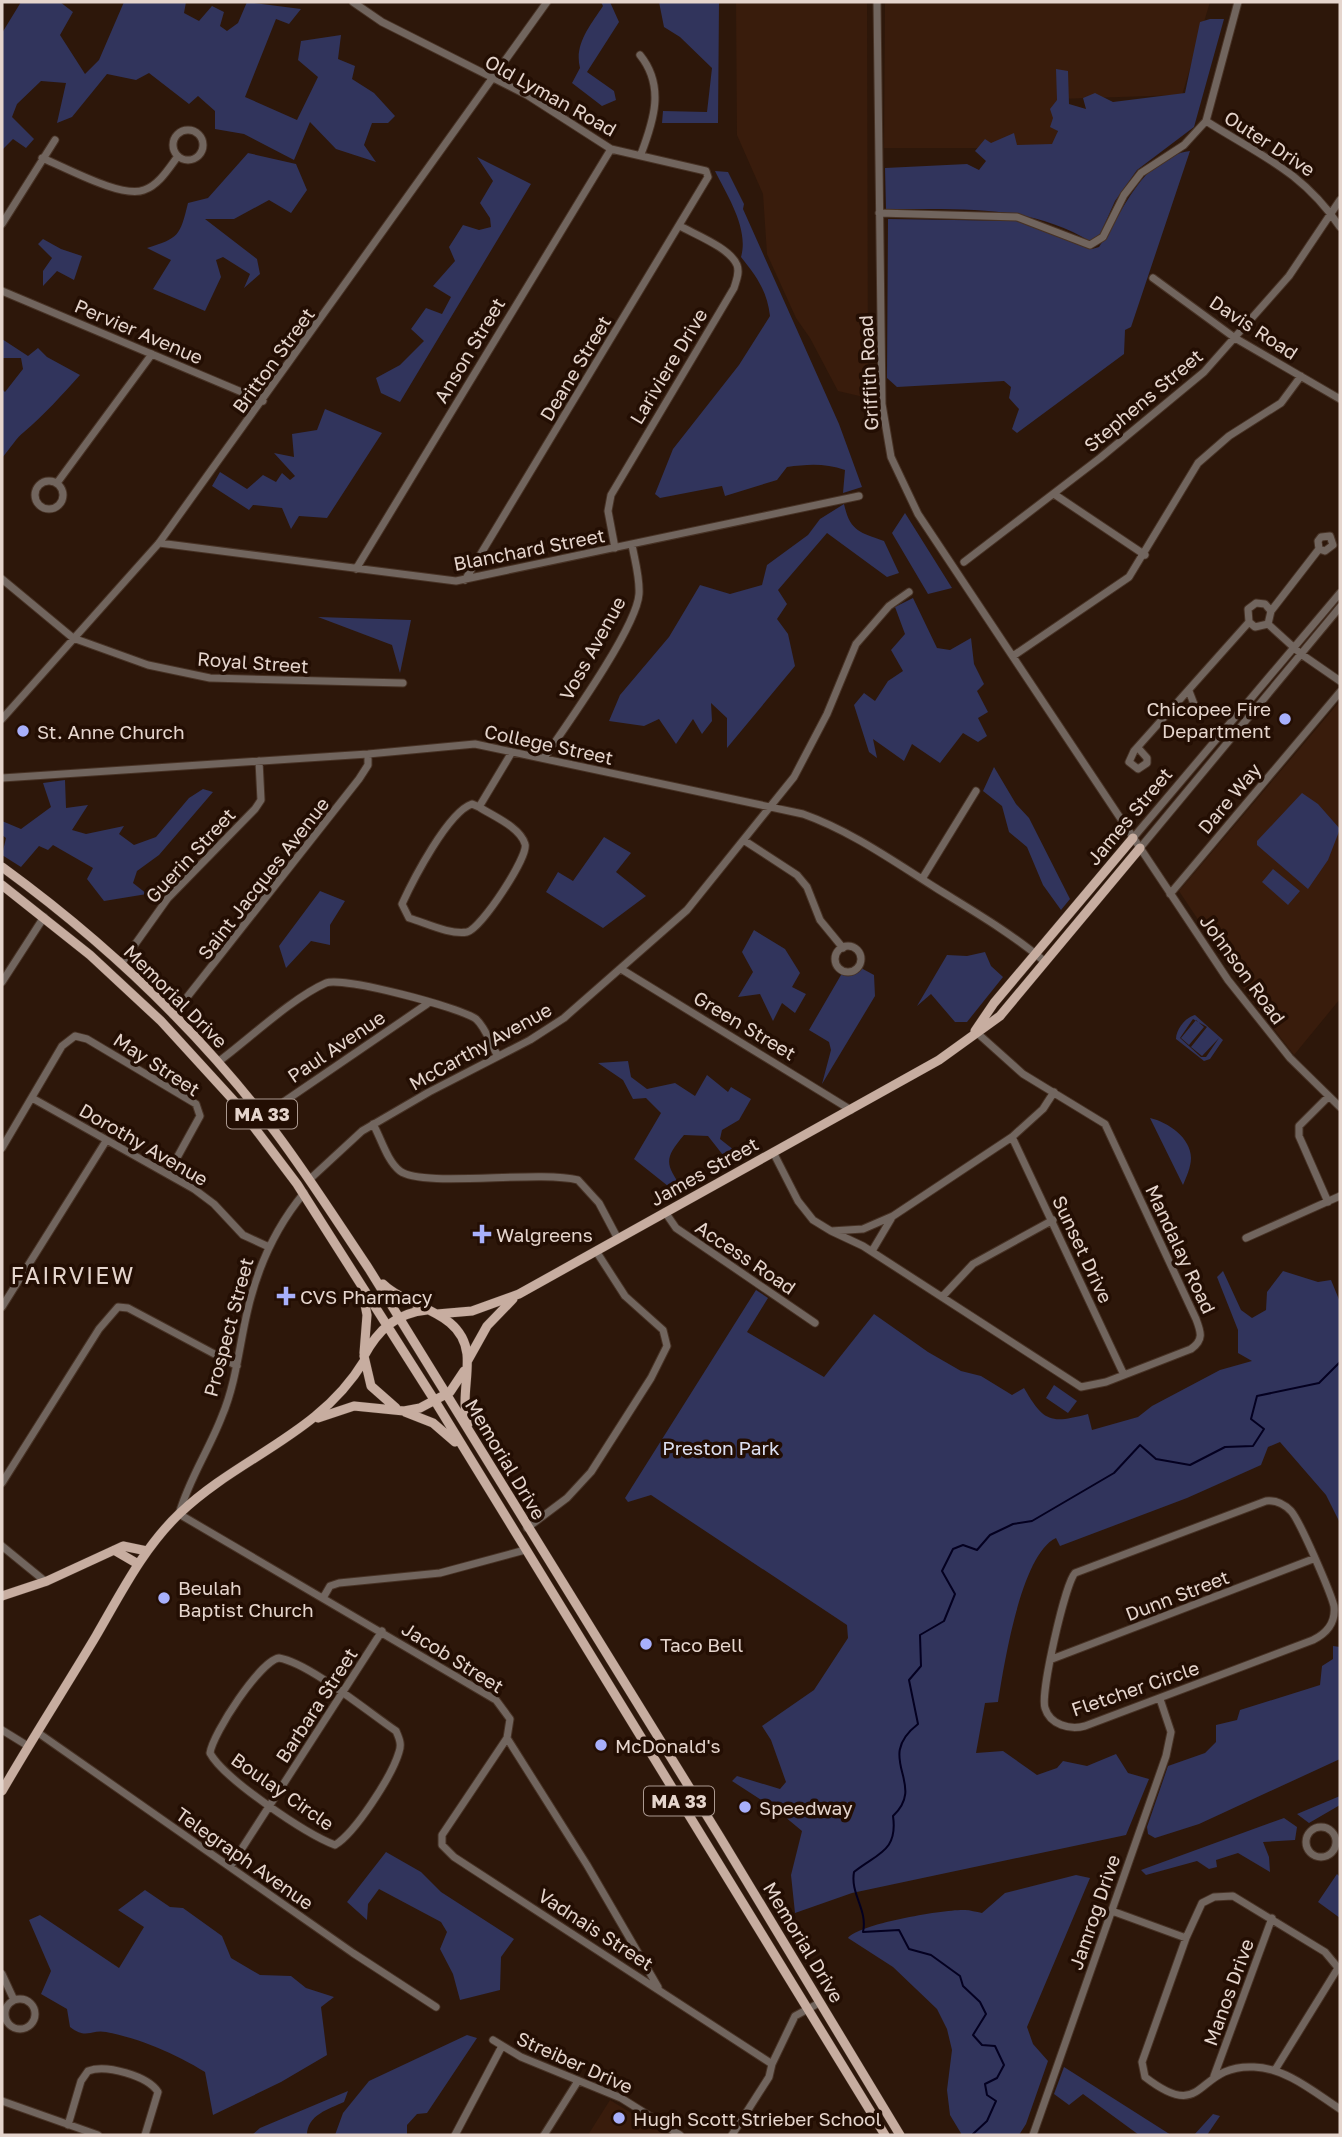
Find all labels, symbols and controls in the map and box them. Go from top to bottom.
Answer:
street label: Old Lyman Road [481,49,621,141]
street label: Outer Drive [1220,105,1320,181]
street label: Davis Road [1205,290,1303,364]
street label: Anson Street [429,293,509,407]
street label: Pervier Avenue [71,294,207,368]
street label: Britton Street [227,303,319,417]
street label: Lariviere Drive [624,304,712,428]
street label: Deane Street [535,311,615,425]
street label: Griffith Road [853,315,883,431]
street label: Stephens Street [1079,344,1207,456]
street label: Blanchard Street [451,523,607,575]
street label: Voss Avenue [554,592,630,704]
street label: Royal Street [197,647,309,677]
place label: Chicopee Fire Department [1146,697,1271,742]
marker: Chicopee Fire Department [1277,711,1293,727]
street label: College Street [483,719,615,769]
place label: St. Anne Church [37,720,185,743]
marker: St. Anne Church [15,723,31,739]
street label: Dare Way [1193,758,1266,838]
street label: James Street [1082,763,1176,869]
street label: Saint Jacques Avenue [193,792,333,964]
street label: Guerin Street [140,803,240,907]
street label: Johnson Road [1196,910,1290,1028]
street label: Memorial Drive [120,940,232,1052]
street label: Green Street [690,985,800,1065]
street label: McCarthy Avenue [405,997,555,1095]
street label: Paul Avenue [283,1005,389,1087]
street label: May Street [110,1028,204,1100]
street label: Dorothy Avenue [76,1098,212,1190]
road number: MA 33 [227,1100,297,1128]
street label: James Street [646,1132,762,1210]
street label: Mandalay Road [1141,1181,1221,1317]
street label: Sunset Drive [1048,1192,1118,1306]
street label: Access Road [692,1215,800,1299]
place label: Walgreens [496,1223,593,1246]
marker: Walgreens [474,1226,490,1242]
street label: Prospect Street [198,1255,258,1399]
district label: FAIRVIEW [11,1261,135,1289]
place label: CVS Pharmacy [300,1285,433,1308]
marker: CVS Pharmacy [278,1288,294,1304]
street label: Memorial Drive [461,1394,551,1524]
park label: Preston Park [662,1436,780,1459]
street label: Dunn Street [1122,1565,1232,1625]
place label: Beulah Baptist Church [178,1576,314,1621]
marker: Beulah Baptist Church [156,1590,172,1606]
street label: Jacob Street [398,1617,508,1697]
place label: Taco Bell [660,1633,743,1656]
marker: Taco Bell [638,1636,654,1652]
street label: Barbara Street [270,1643,362,1767]
street label: Fletcher Circle [1068,1655,1202,1721]
place label: McDonald's [615,1734,721,1757]
marker: McDonald's [593,1737,609,1753]
street label: Boulay Circle [227,1747,339,1835]
road number: MA 33 [644,1786,714,1815]
place label: Speedway [759,1796,853,1819]
marker: Speedway [737,1799,753,1815]
street label: Telegraph Avenue [172,1802,318,1914]
street label: Jamrog Drive [1064,1851,1124,1973]
street label: Memorial Drive [759,1877,849,2007]
street label: Vadnais Street [534,1883,658,1975]
street label: Manos Drive [1198,1935,1258,2049]
street label: Streiber Drive [513,2026,637,2098]
place label: Hugh Scott Strieber School [633,2107,882,2130]
marker: Hugh Scott Strieber School [611,2110,627,2126]

